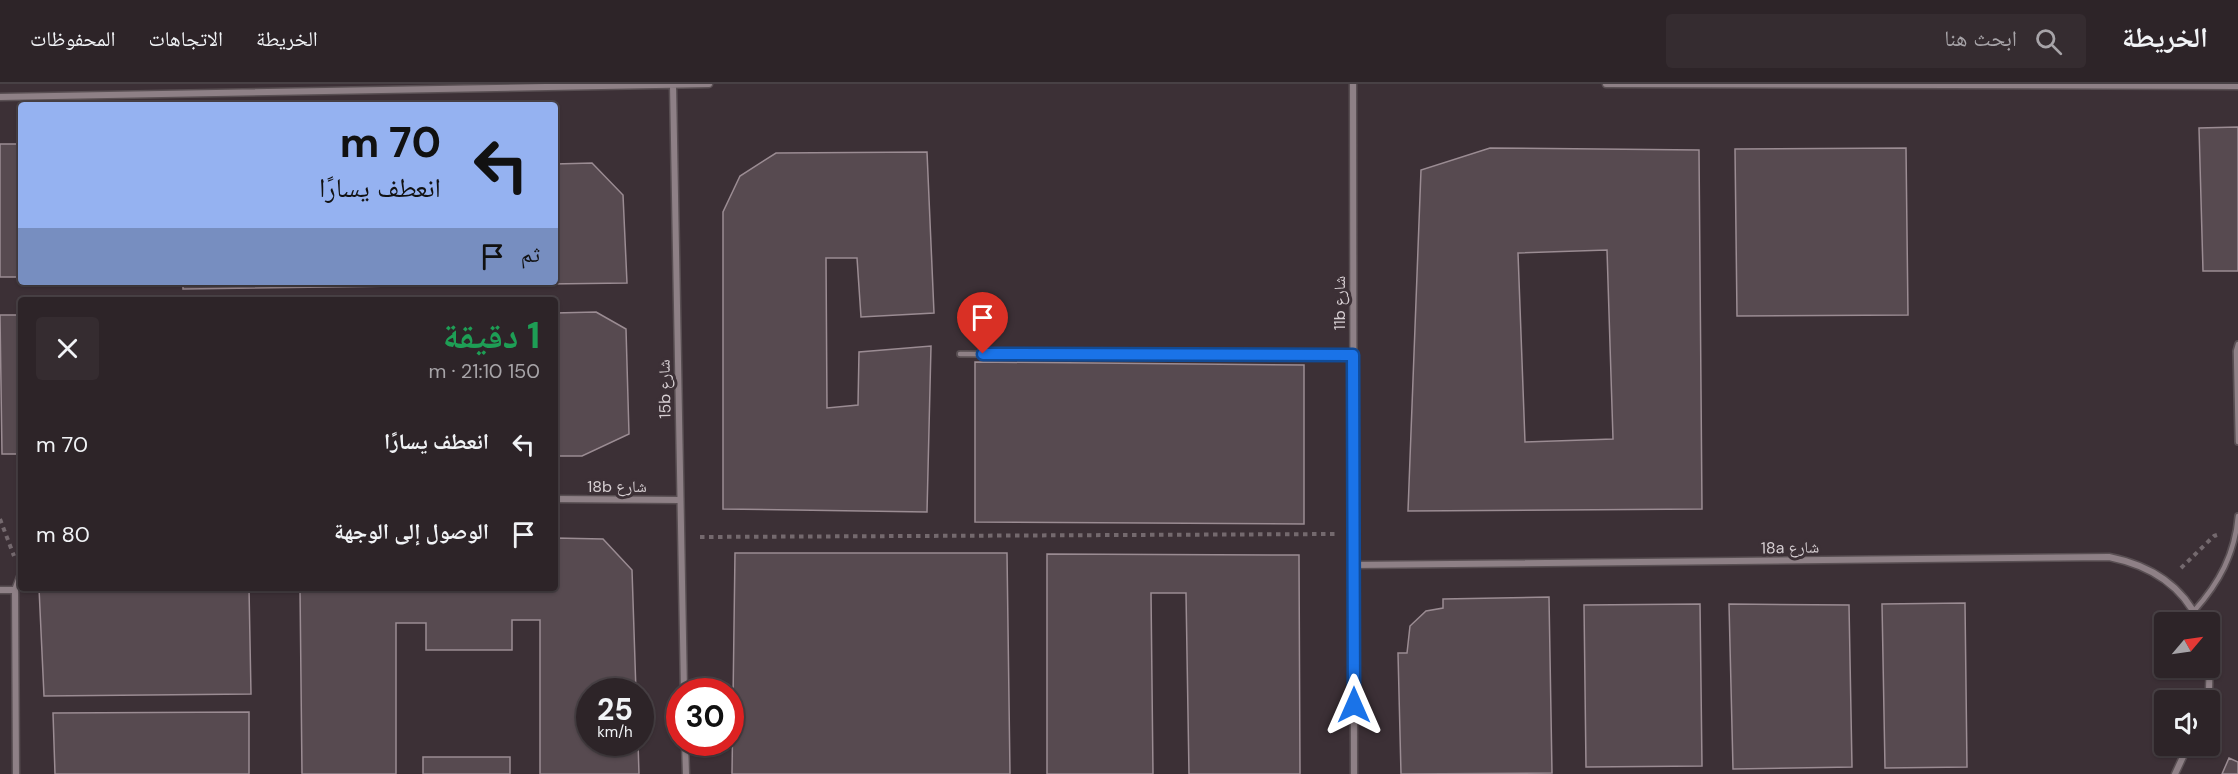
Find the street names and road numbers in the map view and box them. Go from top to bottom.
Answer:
street label: 11b شارع [1329,276,1350,330]
street label: 15b شارع [653,359,676,419]
street label: 18b شارع [587,476,647,497]
street label: 18a شارع [1761,536,1819,559]

